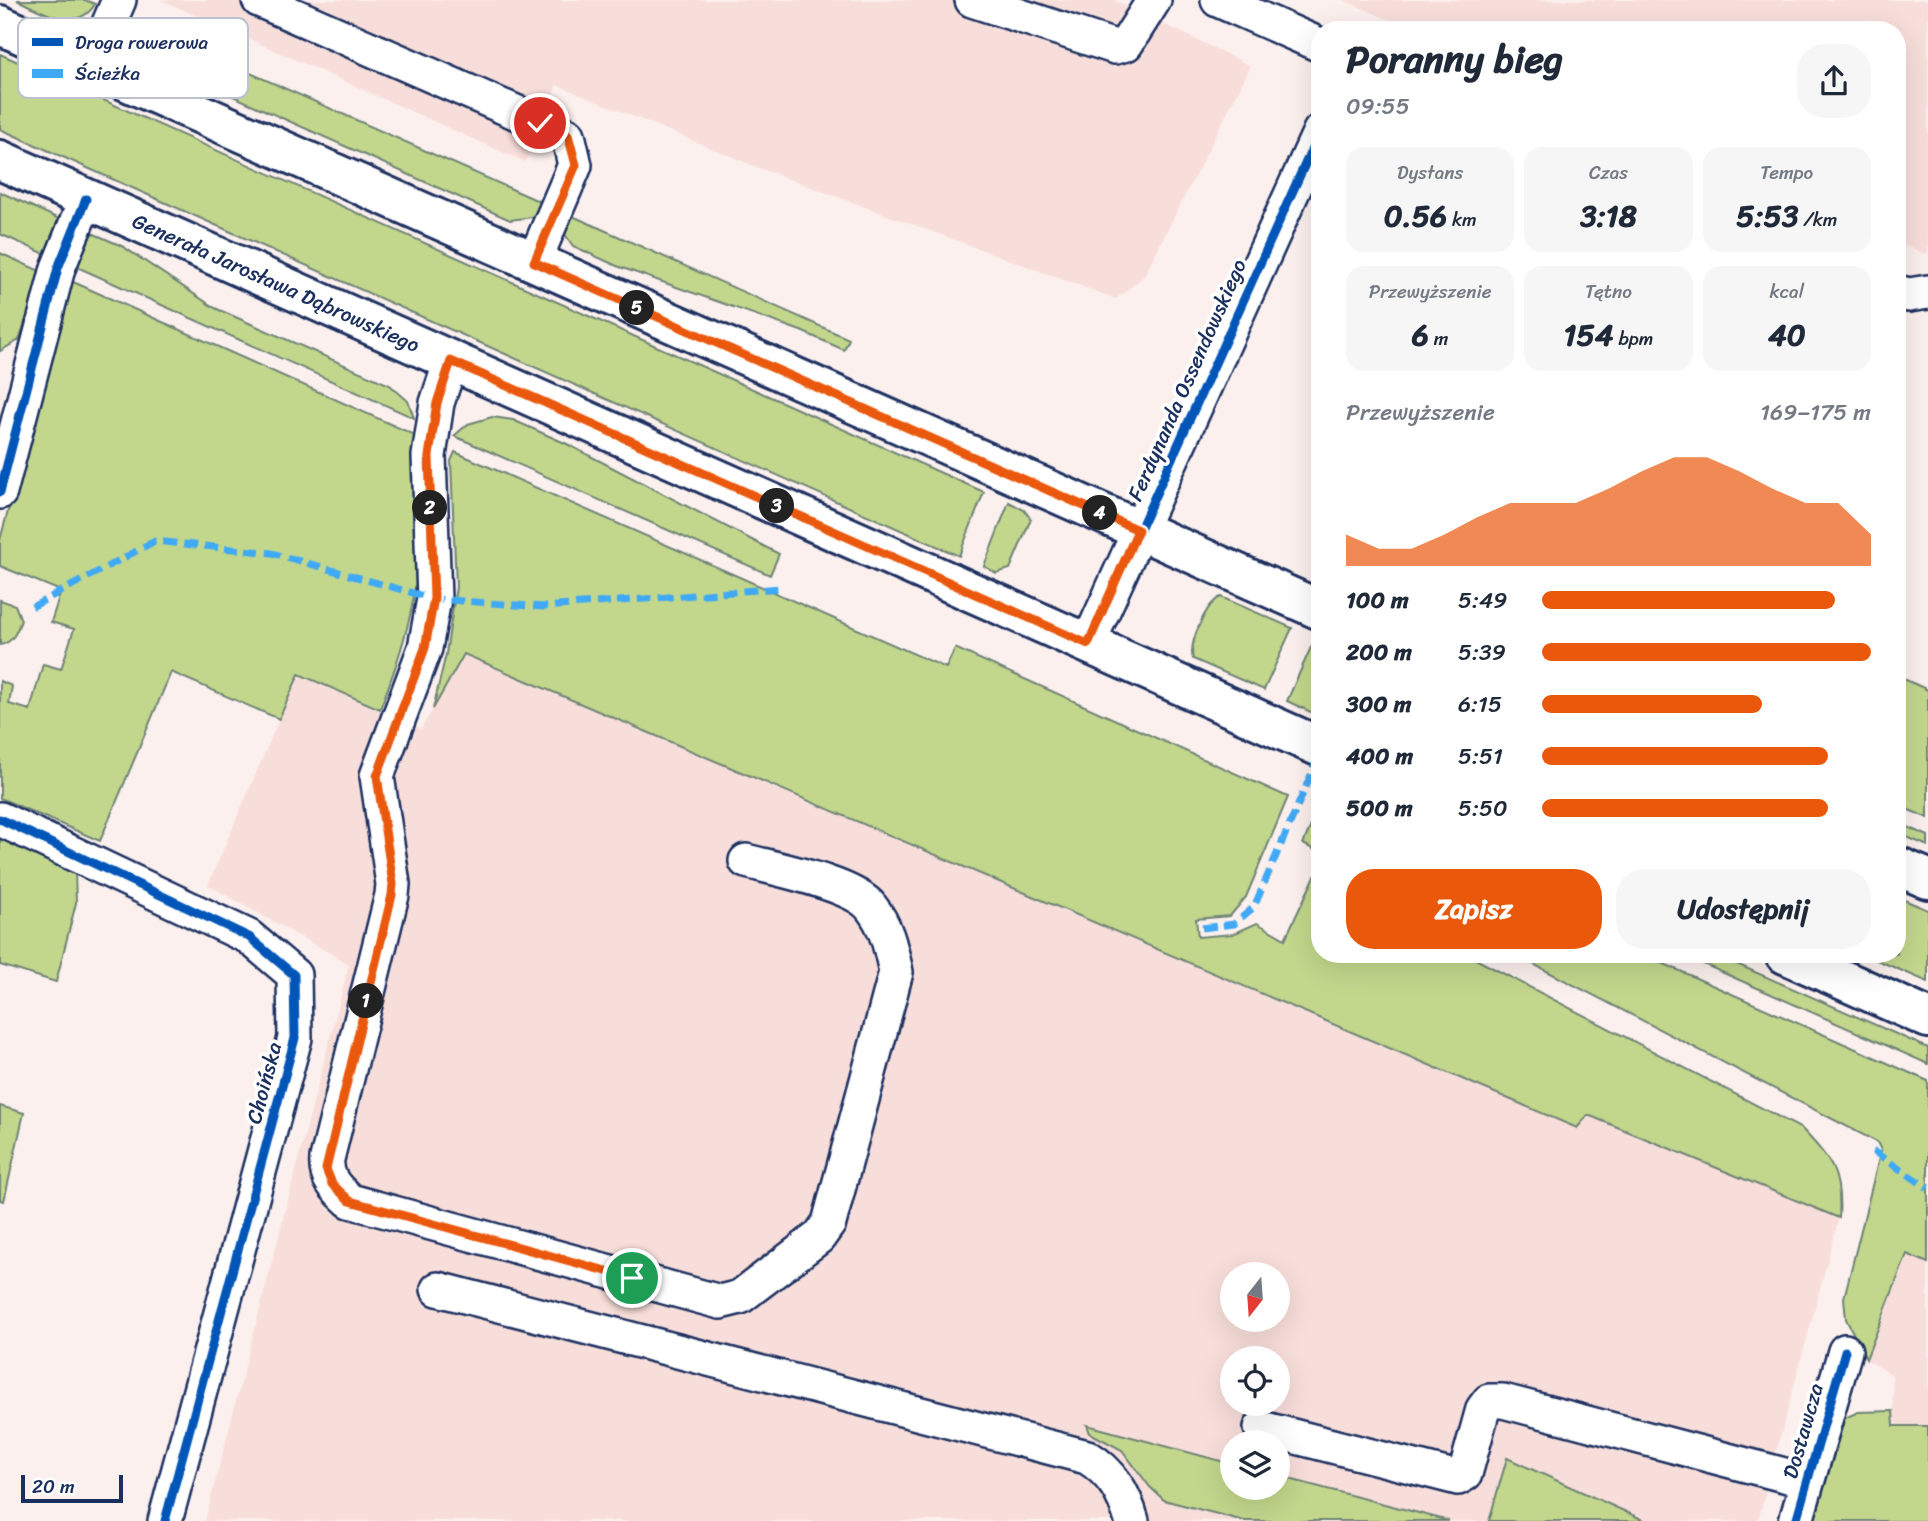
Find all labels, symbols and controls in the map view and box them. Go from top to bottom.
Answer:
legend [18,18,248,98]
text: Droga rowerowa [75,26,209,59]
text: Poranny bieg [1346,26,1563,93]
button: share [1797,44,1871,118]
text: Ścieżka [75,57,141,90]
text: 09:55 [1346,86,1410,127]
pin [510,93,570,153]
icon: check [521,104,559,142]
text: Dystans [1397,156,1463,189]
text: Czas [1589,156,1628,189]
text: Tempo [1760,156,1813,189]
text: 0.56 [1384,189,1447,243]
text: 3:18 [1580,189,1637,243]
text: 5:53 [1736,189,1798,243]
street label: Generała Jarosława Dąbrowskiego [126,202,426,364]
text: km [1447,203,1477,236]
text: /km [1798,203,1837,236]
street label: Ferdynanda Ossendowskiego [1116,252,1258,507]
text: Przewyższenie [1369,275,1492,308]
text: Tętno [1585,275,1632,308]
text: kcal [1770,275,1804,308]
pin: 5 [620,290,654,326]
text: 5 [631,291,642,324]
text: 6 [1412,308,1429,362]
text: 154 [1564,308,1613,362]
text: 40 [1768,308,1806,362]
text: m [1429,322,1448,355]
text: bpm [1613,322,1653,355]
text: Przewyższenie [1346,392,1495,433]
text: 169–175 m [1760,392,1871,433]
pin: 3 [760,489,794,524]
text: 3 [771,489,782,522]
pin: 2 [412,490,448,526]
text: 2 [424,491,435,524]
pin: 4 [1082,496,1118,530]
text: 4 [1094,496,1105,529]
text: 100 m [1346,580,1409,621]
text: 5:49 [1458,580,1508,621]
text: 200 m [1346,632,1412,673]
text: 5:39 [1458,632,1506,673]
text: 300 m [1346,684,1411,725]
text: 6:15 [1458,684,1502,725]
text: 400 m [1346,736,1413,777]
text: 5:51 [1458,736,1503,777]
text: 500 m [1346,788,1413,829]
text: 5:50 [1458,788,1508,829]
button: Zapisz [1346,869,1602,949]
button: Udostępnij [1616,869,1871,949]
pin: 1 [348,984,384,1018]
text: 1 [361,984,370,1017]
street label: Choińska [235,1037,293,1128]
pin [602,1248,662,1308]
icon: arrive [613,1259,651,1297]
north arrow [1220,1262,1290,1332]
map controls [1220,1262,1290,1500]
button: locate [1220,1346,1290,1416]
street label: Dostawcza [1771,1378,1835,1483]
button: layers [1220,1430,1290,1500]
text: 20 m [32,1470,75,1503]
scale bar [21,1472,122,1504]

